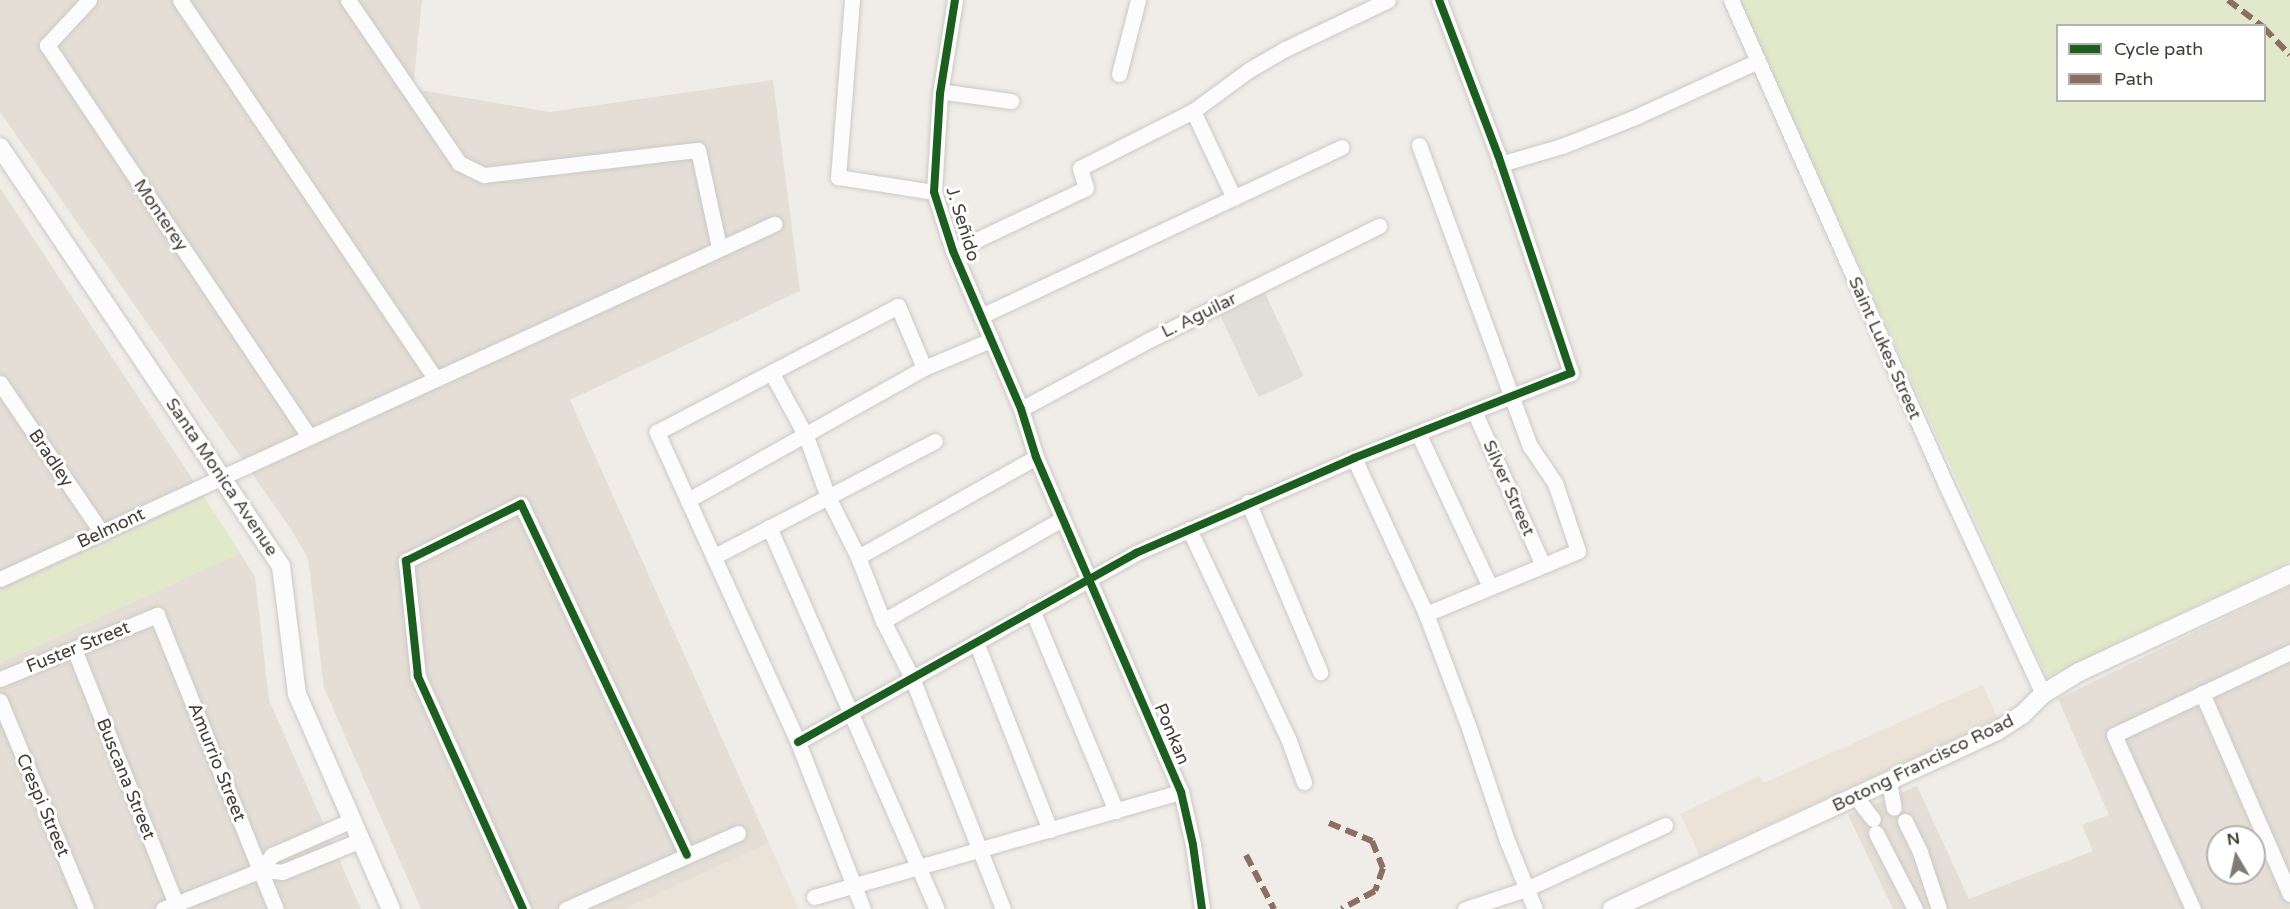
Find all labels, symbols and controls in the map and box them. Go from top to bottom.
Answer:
legend [2056,24,2266,102]
text: Cycle path [2114,38,2203,60]
text: Path [2114,68,2153,90]
street label: Monterey [129,175,193,255]
street label: J. Señido [941,184,985,264]
street label: Saint Lukes Street [1844,273,1926,423]
street label: L. Aguilar [1158,287,1240,343]
street label: Santa Monica Avenue [161,394,283,560]
street label: Bradley [24,425,78,491]
street label: Silver Street [1478,437,1540,539]
street label: Belmont [74,503,148,553]
street label: Fuster Street [23,616,133,678]
street label: Amurrio Street [183,700,251,824]
street label: Ponkan [1149,700,1195,768]
street label: Botong Francisco Road [1829,710,2017,816]
street label: Buscana Street [92,715,160,843]
street label: Crespi Street [12,750,74,860]
north arrow [2206,825,2266,885]
text: N [2226,828,2241,850]

